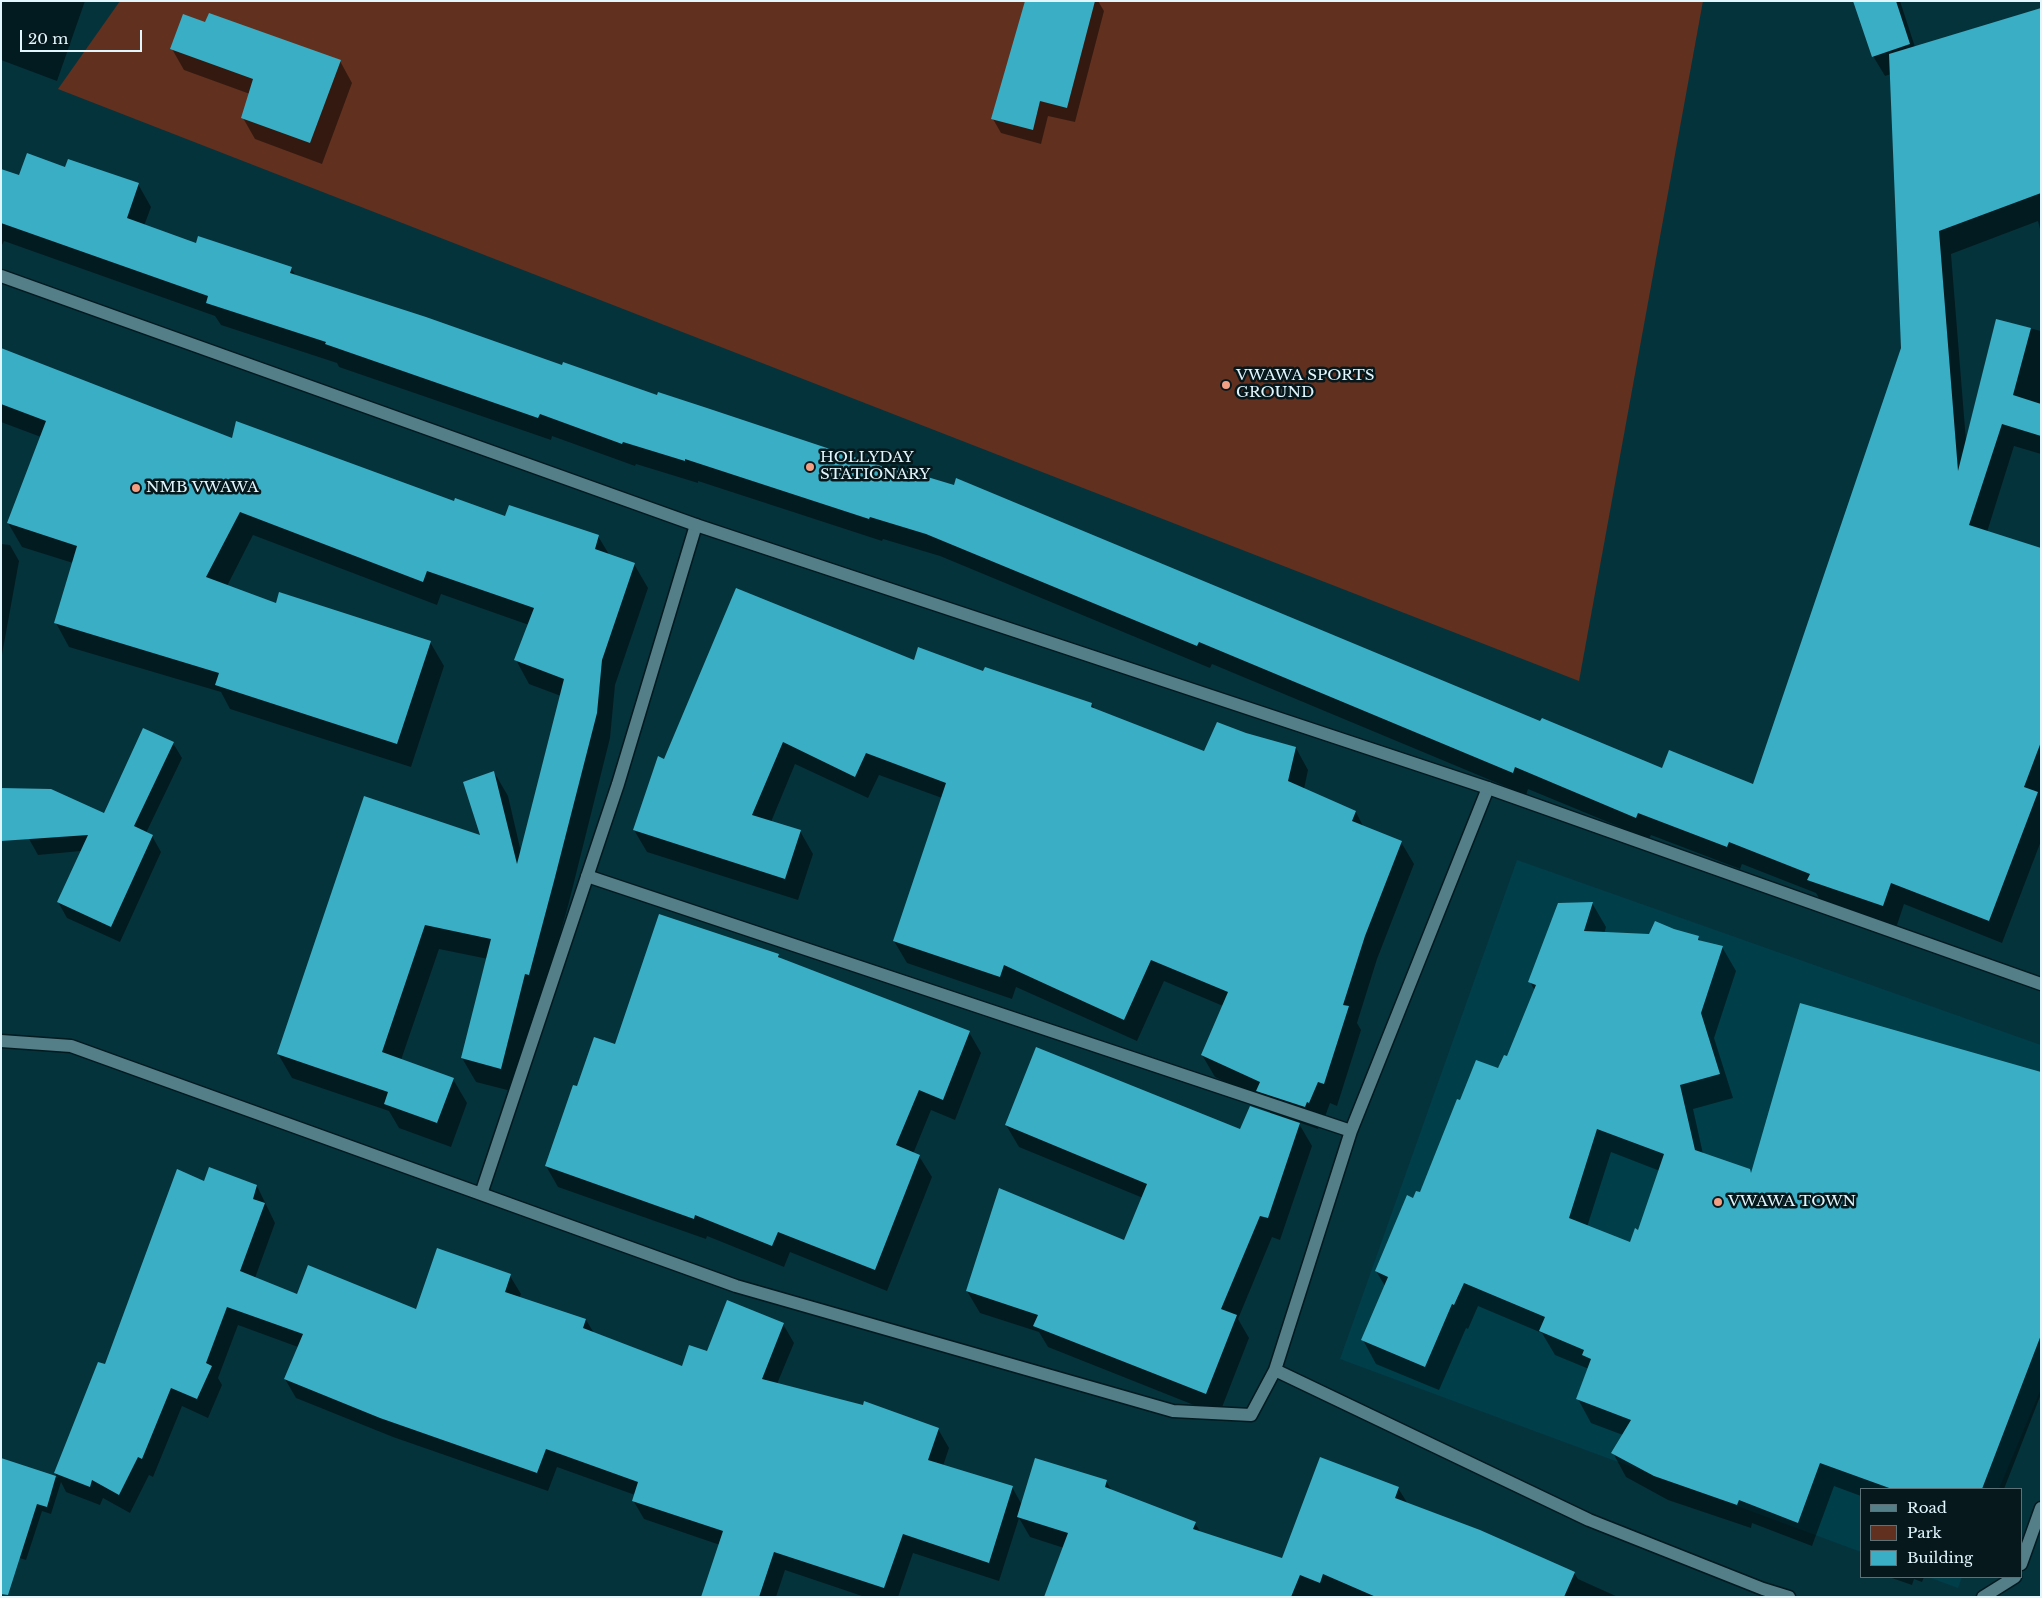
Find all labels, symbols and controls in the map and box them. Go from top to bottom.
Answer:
scale bar [22,20,145,52]
text: 20 m [28,29,68,48]
place label: VWAWA SPORTS GROUND [1236,367,1374,402]
marker: VWAWA SPORTS GROUND [1220,379,1232,391]
place label: HOLLYDAY STATIONARY [820,449,930,484]
marker: HOLLYDAY STATIONARY [804,461,816,473]
place label: NMB VWAWA [146,479,259,497]
marker: NMB VWAWA [130,482,142,494]
place label: VWAWA TOWN [1728,1193,1856,1211]
marker: VWAWA TOWN [1712,1196,1724,1208]
legend [1860,1488,2022,1578]
text: Road [1907,1498,1947,1517]
text: Park [1907,1523,1942,1542]
text: Building [1907,1548,1973,1567]

